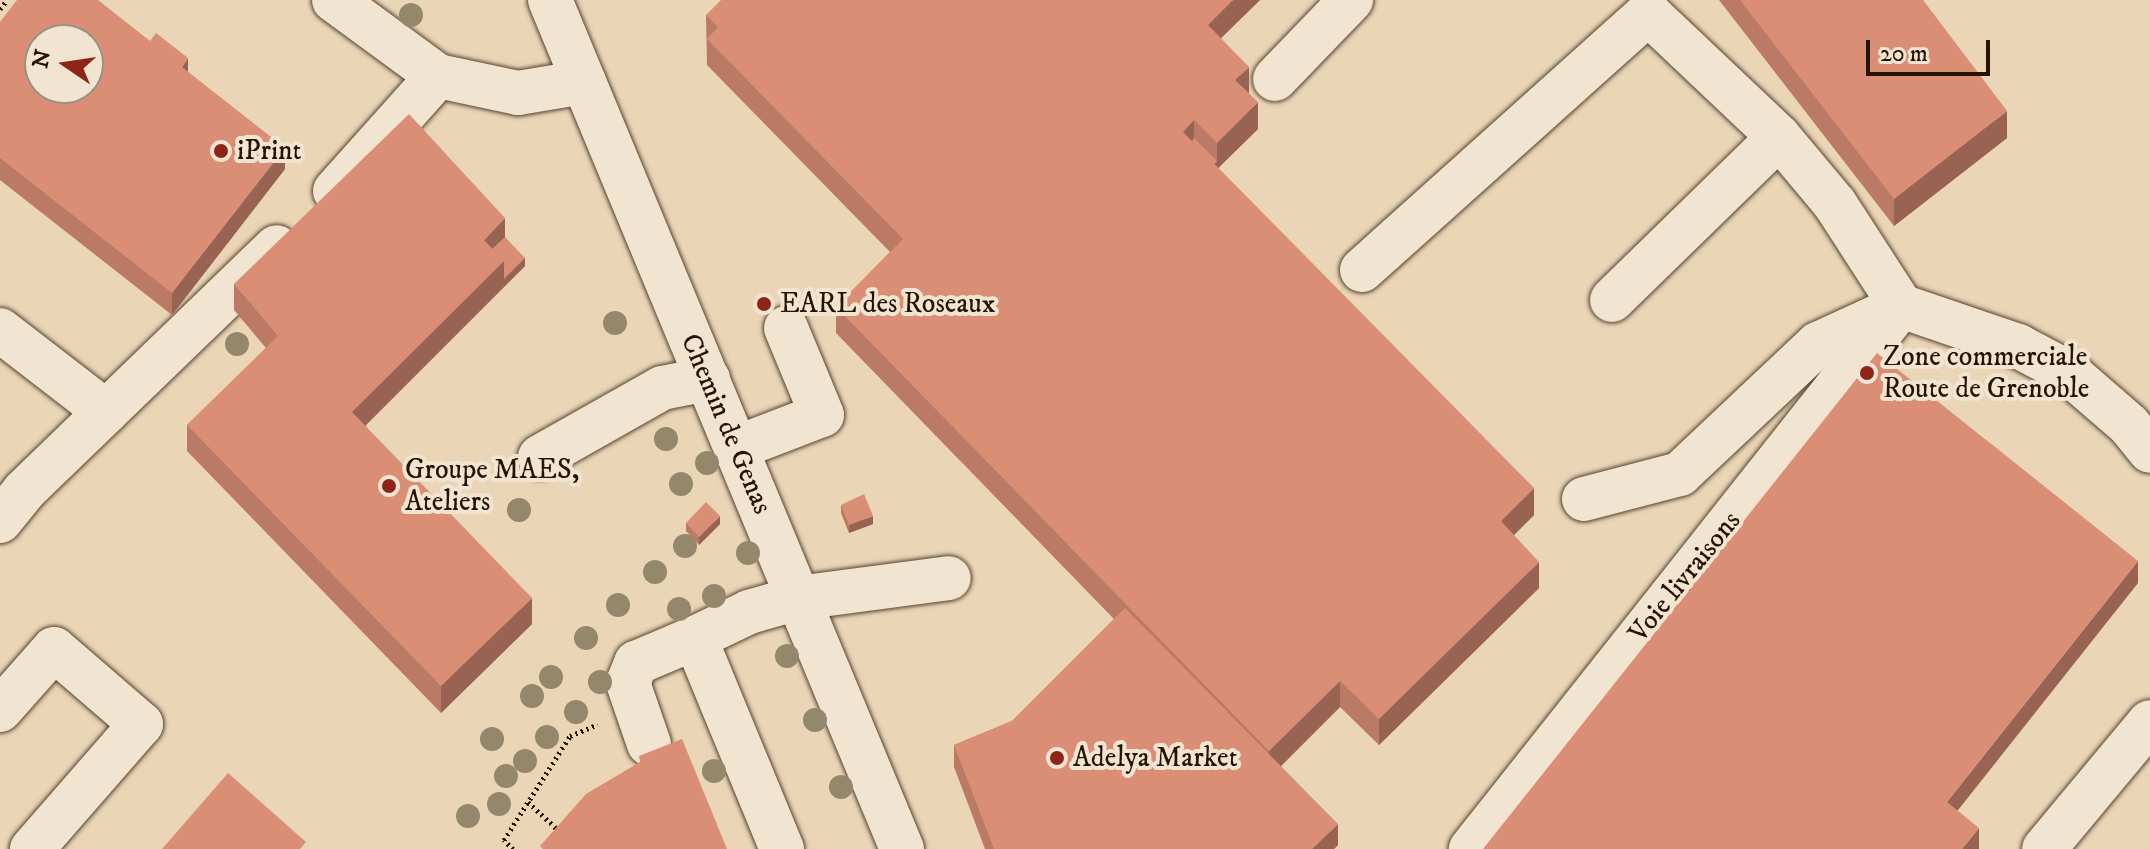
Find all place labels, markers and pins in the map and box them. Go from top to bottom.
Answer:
place label: iPrint [237,134,302,168]
marker: iPrint [212,142,230,160]
place label: EARL des Roseaux [780,287,996,321]
marker: EARL des Roseaux [755,295,773,313]
place label: Zone commerciale Route de Grenoble [1883,340,2089,406]
marker: Zone commerciale Route de Grenoble [1858,364,1876,382]
place label: Groupe MAES, Ateliers [405,453,579,519]
marker: Groupe MAES, Ateliers [380,477,398,495]
place label: Adelya Market [1073,741,1238,775]
marker: Adelya Market [1048,749,1066,767]

